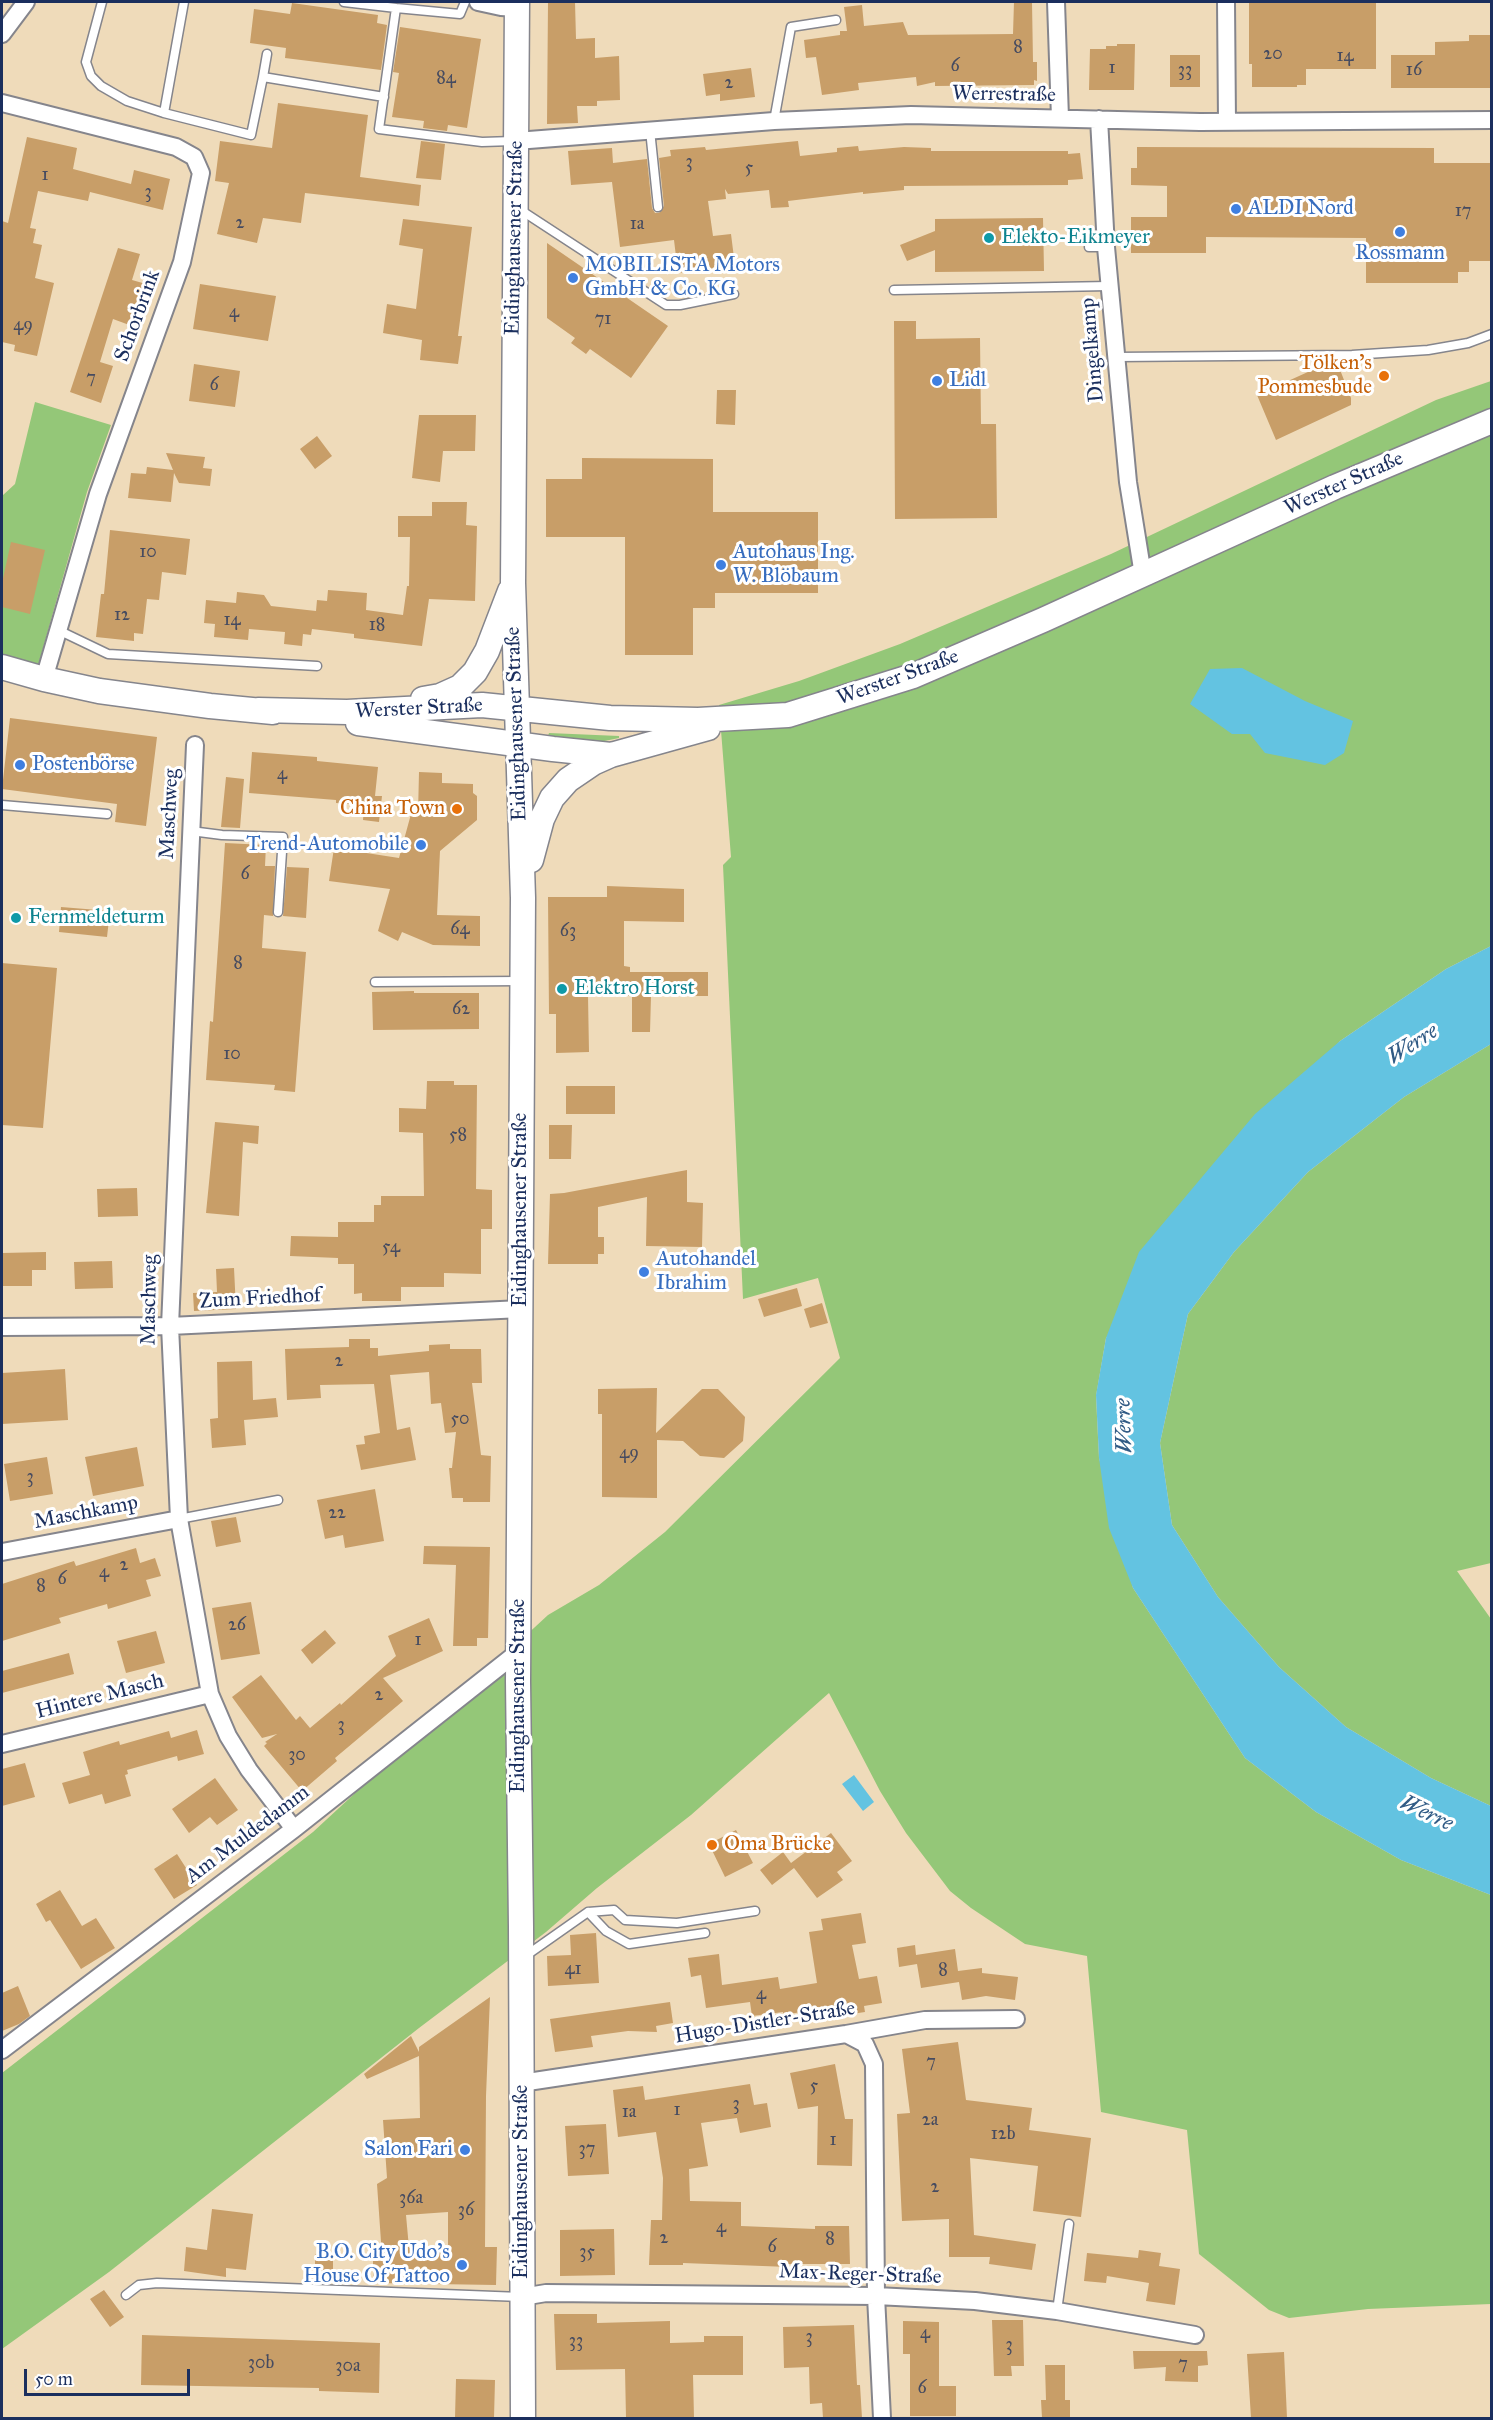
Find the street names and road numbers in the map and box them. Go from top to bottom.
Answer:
street label: Werrestraße [952,81,1056,109]
street label: Eidinghausener Straße [501,140,529,336]
street label: Schorbrink [110,267,166,365]
street label: Dingelkamp [1076,297,1110,403]
street label: Werster Straße [1280,446,1408,522]
street label: Eidinghausener Straße [501,626,533,822]
street label: Werster Straße [834,644,962,712]
street label: Werster Straße [355,693,483,725]
street label: Maschweg [155,768,185,860]
street label: Eidinghausener Straße [508,1113,534,1307]
street label: Maschweg [137,1254,163,1346]
street label: Zum Friedhof [198,1283,322,1315]
street label: Maschkamp [32,1491,140,1535]
street label: Eidinghausener Straße [506,1599,532,1793]
street label: Hintere Masch [33,1669,167,1725]
street label: Am Muldedamm [181,1780,315,1890]
street label: Hugo-Distler-Straße [673,1996,857,2050]
street label: Eidinghausener Straße [509,2085,535,2279]
street label: Max-Reger-Straße [778,2260,942,2290]

